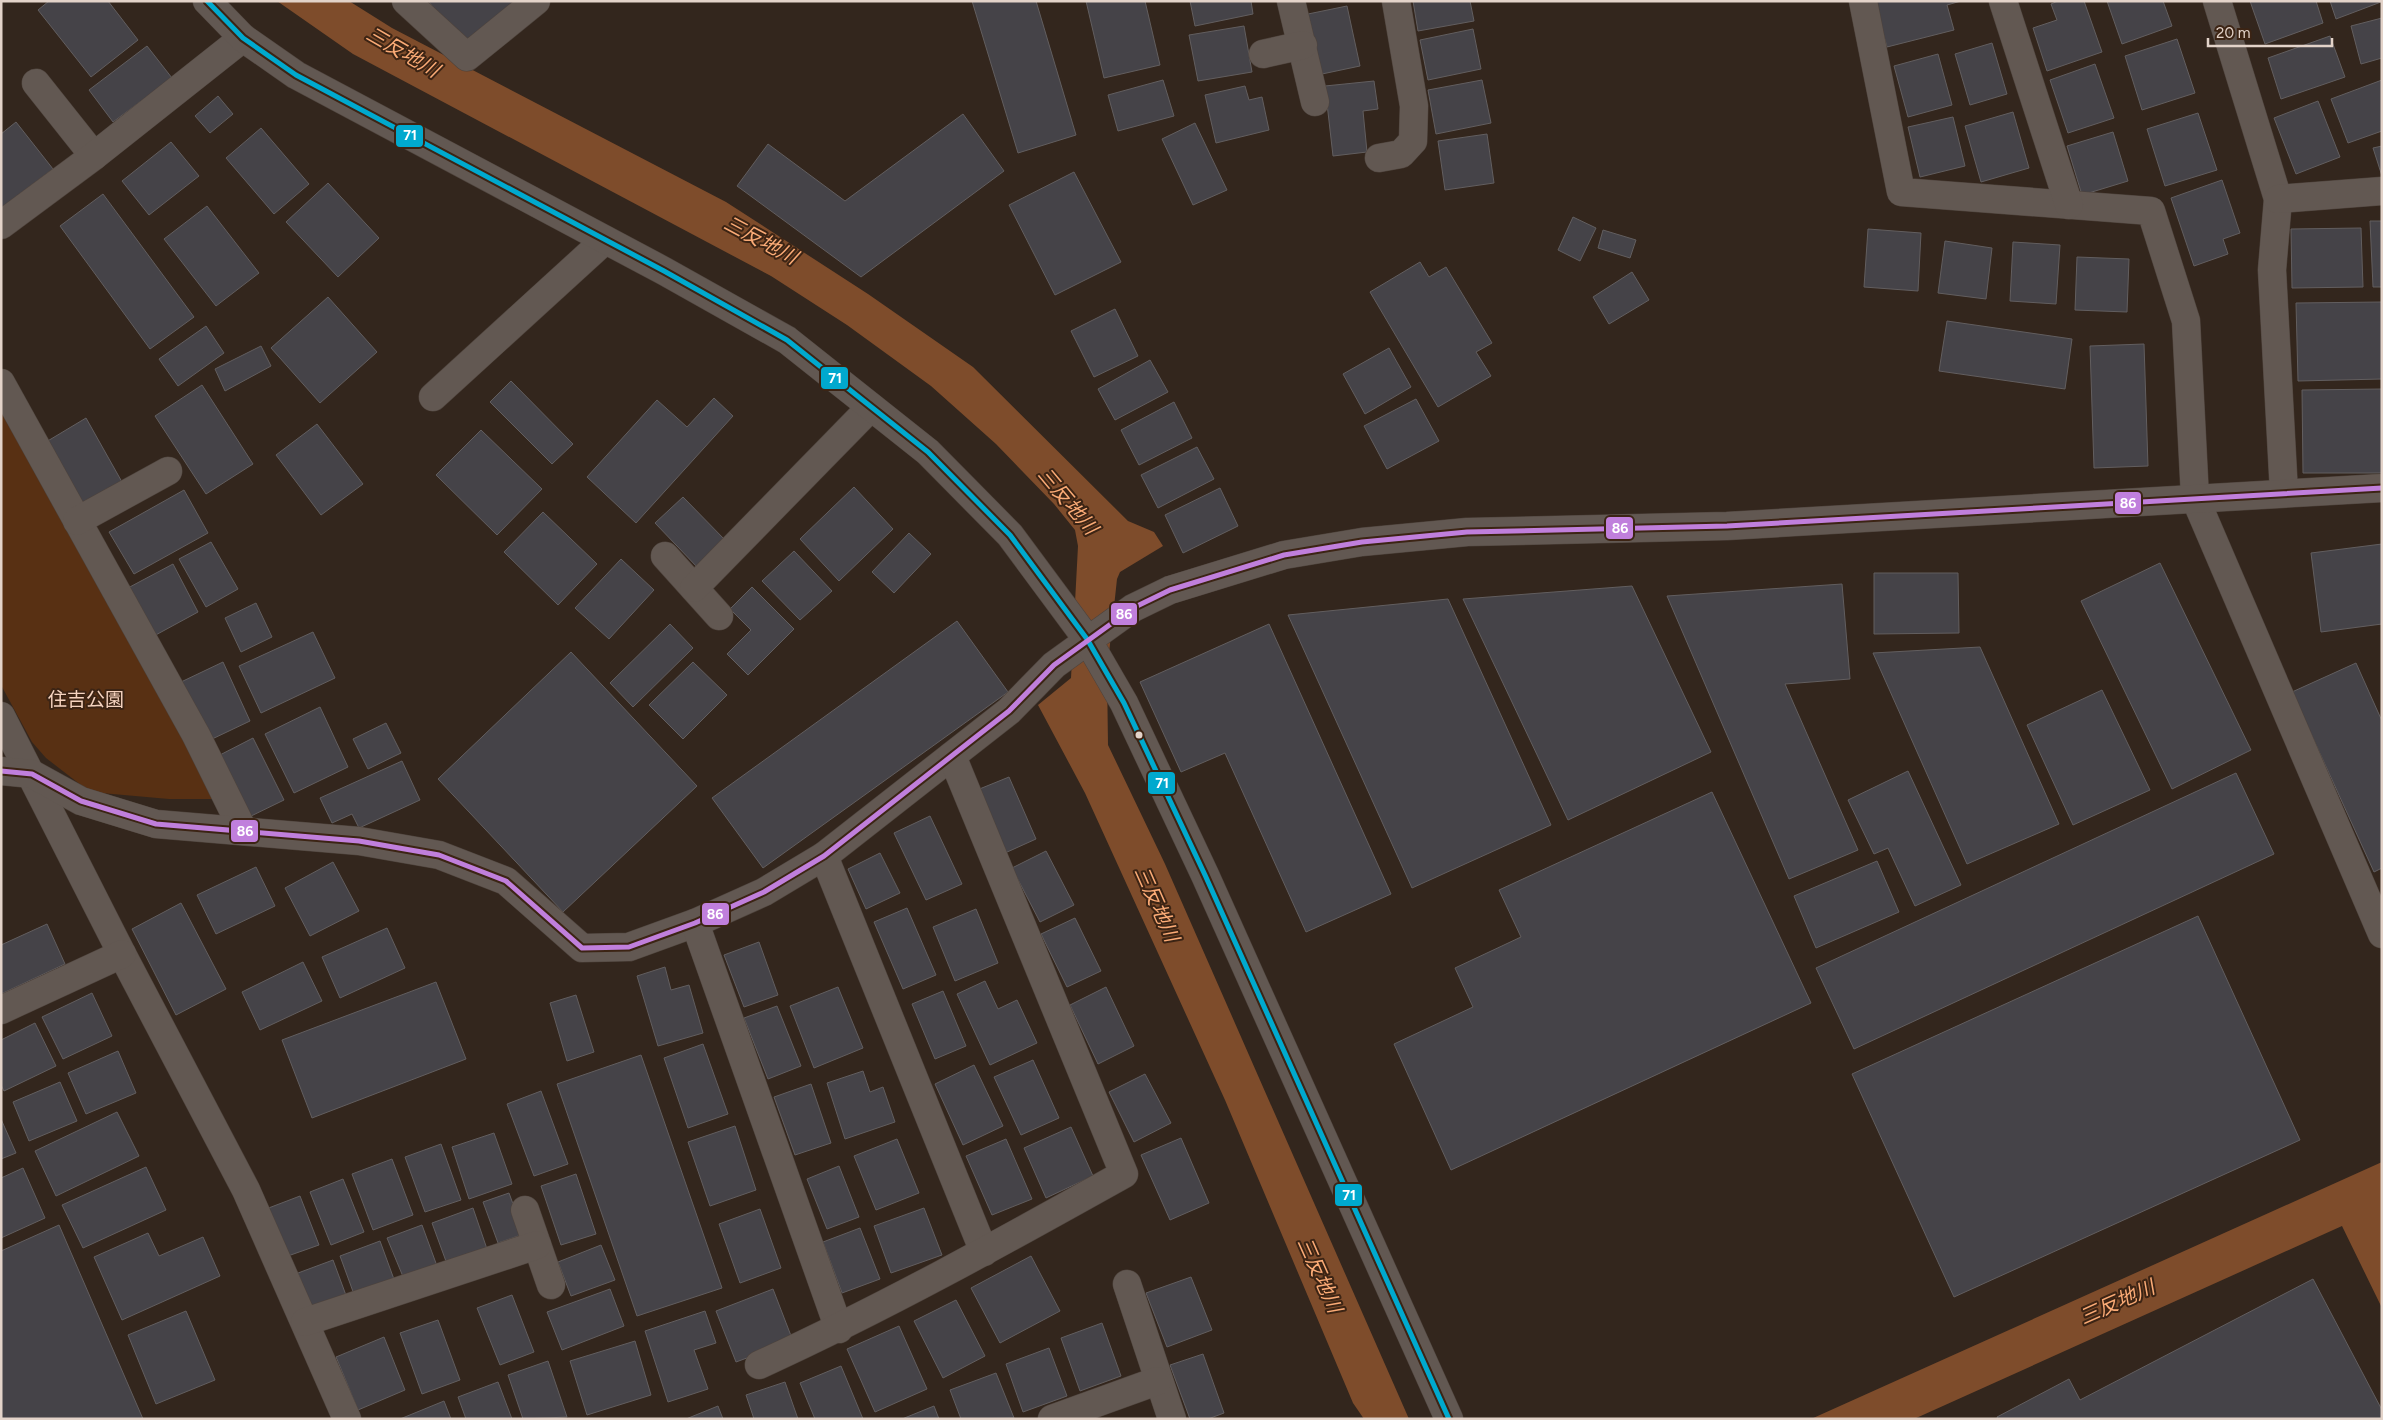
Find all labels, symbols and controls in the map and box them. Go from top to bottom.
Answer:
scale bar [2208,15,2332,47]
water label: 三反地川 [362,22,445,83]
text: 20 m [2216,24,2250,42]
line badge: 71 [395,124,424,148]
text: 71 [403,127,417,144]
water label: 三反地川 [720,211,804,270]
line badge: 71 [820,366,849,390]
text: 71 [828,370,842,387]
water label: 三反地川 [1033,463,1104,541]
line badge: 86 [2114,491,2142,515]
text: 86 [2120,495,2136,512]
line badge: 86 [1605,516,1634,540]
text: 86 [1612,520,1628,537]
line badge: 86 [1110,602,1138,626]
text: 86 [1116,606,1132,623]
park label: 住吉公園 [48,688,124,711]
unlabelled marker [1134,730,1144,740]
line badge: 71 [1147,771,1176,795]
text: 71 [1155,775,1169,792]
line badge: 86 [230,819,259,843]
text: 86 [237,823,253,840]
water label: 三反地川 [1130,863,1185,947]
line badge: 86 [701,902,730,926]
text: 86 [707,906,723,923]
line badge: 71 [1334,1183,1363,1207]
text: 71 [1342,1187,1356,1204]
water label: 三反地川 [1293,1234,1348,1318]
water label: 三反地川 [2076,1274,2160,1329]

